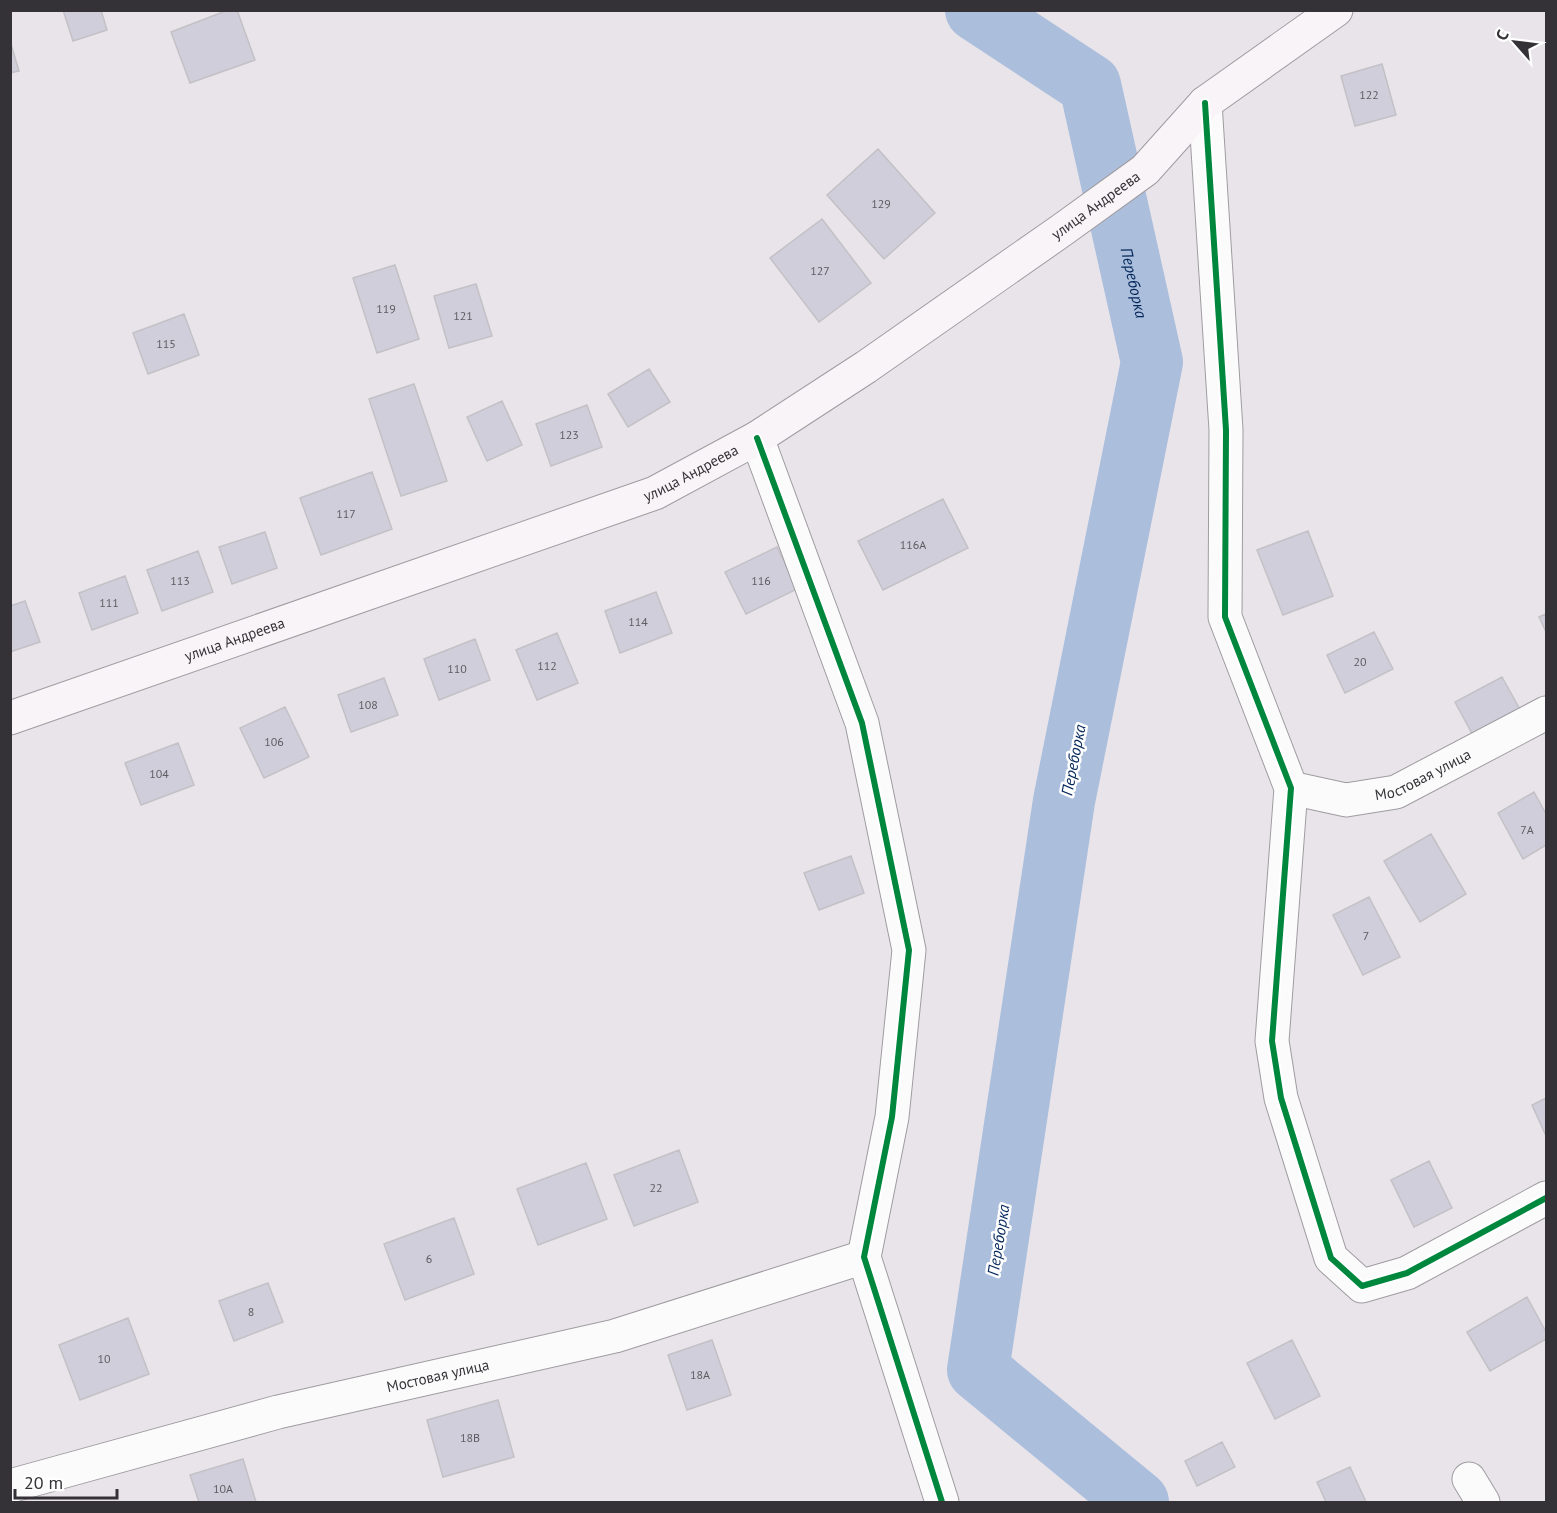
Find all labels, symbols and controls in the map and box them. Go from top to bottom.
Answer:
north arrow [1485,12,1545,72]
text: С [1491,26,1513,44]
house number: 122 [1359,87,1379,102]
street label: улица Андреева [1048,167,1144,244]
house number: 129 [871,196,891,211]
water label: Переборка [1117,245,1152,320]
house number: 127 [810,263,830,278]
house number: 119 [376,301,396,316]
house number: 121 [453,308,473,323]
house number: 115 [156,336,176,351]
house number: 123 [559,427,579,442]
street label: улица Андреева [641,440,741,505]
house number: 117 [336,506,356,521]
house number: 116А [900,537,926,552]
house number: 113 [170,573,190,588]
house number: 116 [751,573,771,588]
house number: 111 [99,595,119,610]
street label: улица Андреева [182,613,287,665]
house number: 114 [628,614,648,629]
house number: 20 [1353,654,1367,669]
house number: 112 [537,658,557,673]
house number: 110 [447,661,467,676]
house number: 108 [358,697,378,712]
water label: Переборка [1056,723,1090,797]
house number: 106 [264,734,284,749]
street label: Мостовая улица [1373,744,1474,804]
house number: 104 [149,766,169,781]
house number: 7А [1520,822,1534,837]
house number: 7 [1363,928,1369,943]
house number: 22 [649,1180,663,1195]
water label: Переборка [983,1203,1014,1277]
house number: 6 [426,1251,432,1266]
house number: 8 [248,1304,254,1319]
house number: 10 [97,1351,111,1366]
street label: Мостовая улица [385,1355,491,1396]
house number: 18А [690,1367,710,1382]
house number: 18В [460,1430,480,1445]
scale bar [15,1462,117,1500]
text: 20 m [24,1471,63,1494]
house number: 10А [213,1481,233,1496]

